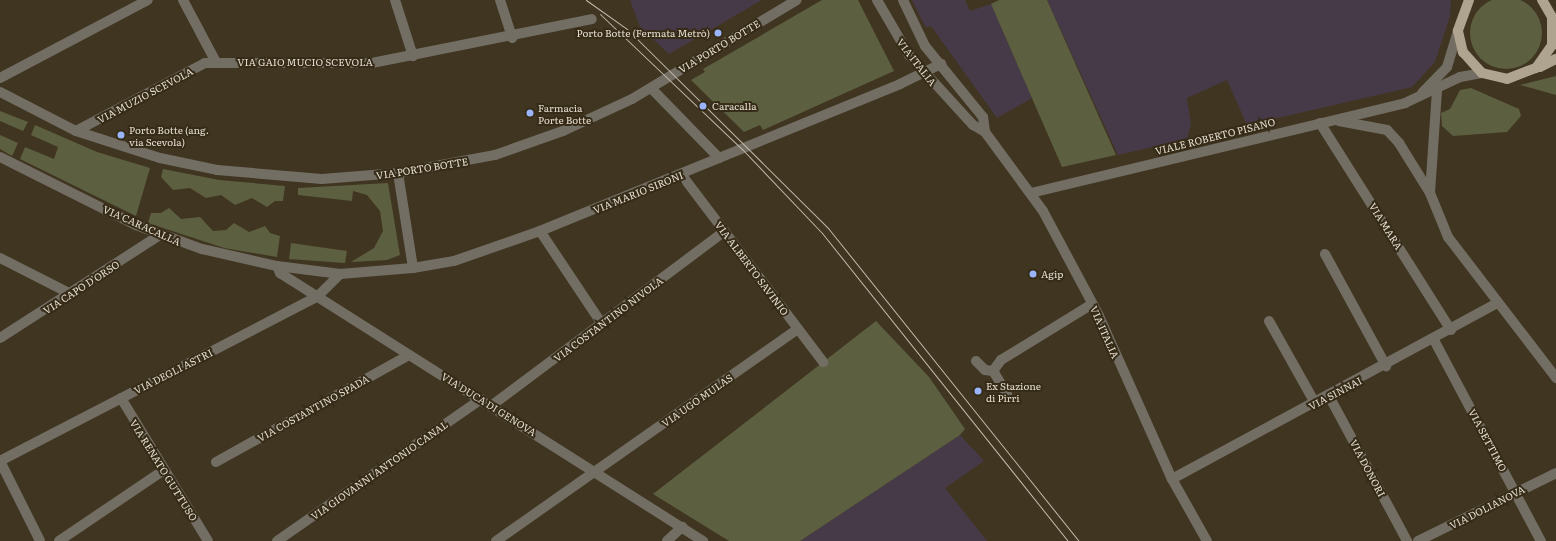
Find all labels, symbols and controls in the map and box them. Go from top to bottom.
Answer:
street label: VIA PORTO BOTTE [676,17,762,75]
place label: Porto Botte (Fermata Metrò) [577,27,710,39]
marker: Porto Botte (Fermata Metrò) [713,28,723,38]
street label: VIA ITALIA [895,36,939,88]
street label: VIA GAIO MUCIO SCEVOLA [237,56,373,68]
street label: VIA MUZIO SCEVOLA [95,65,195,125]
marker: Caracalla [697,100,709,112]
place label: Caracalla [712,100,757,112]
place label: Farmacia Porte Botte [538,101,591,124]
marker: Farmacia Porte Botte [525,108,535,118]
street label: VIALE ROBERTO PISANO [1154,115,1276,157]
place label: Porto Botte (ang. via Scevola) [129,123,209,146]
marker: Porto Botte (ang. via Scevola) [116,130,126,140]
street label: VIA PORTO BOTTE [375,155,469,181]
street label: VIA MARIO SIRONI [591,168,685,216]
street label: VIA MARA [1367,200,1405,252]
street label: VIA CARACALLA [101,203,183,247]
street label: VIA ALBERTO SAVINIO [713,219,791,317]
street label: VIA CAPO D'ORSO [41,258,121,316]
place label: Agip [1041,268,1063,280]
marker: Agip [1028,269,1038,279]
street label: VIA COSTANTINO NIVOLA [551,274,665,364]
street label: VIA ITALIA [1088,304,1122,360]
street label: VIA DEGLI ASTRI [132,346,214,396]
street label: VIA DUCA DI GENOVA [439,370,539,438]
street label: VIA UGO MULAS [659,371,735,429]
street label: VIA COSTANTINO SPADA [255,372,371,444]
street label: VIA SINNAI [1306,374,1364,412]
place label: Ex Stazione di Pirri [986,379,1041,402]
marker: Ex Stazione di Pirri [973,386,983,396]
street label: VIA SETTIMO [1466,407,1510,473]
street label: VIA RENATO GUTTUSO [128,417,200,523]
street label: VIA GIOVANNI ANTONIO CANAL [308,418,450,522]
street label: VIA DONORI [1348,437,1388,499]
street label: VIA DOLIANOVA [1447,483,1527,531]

